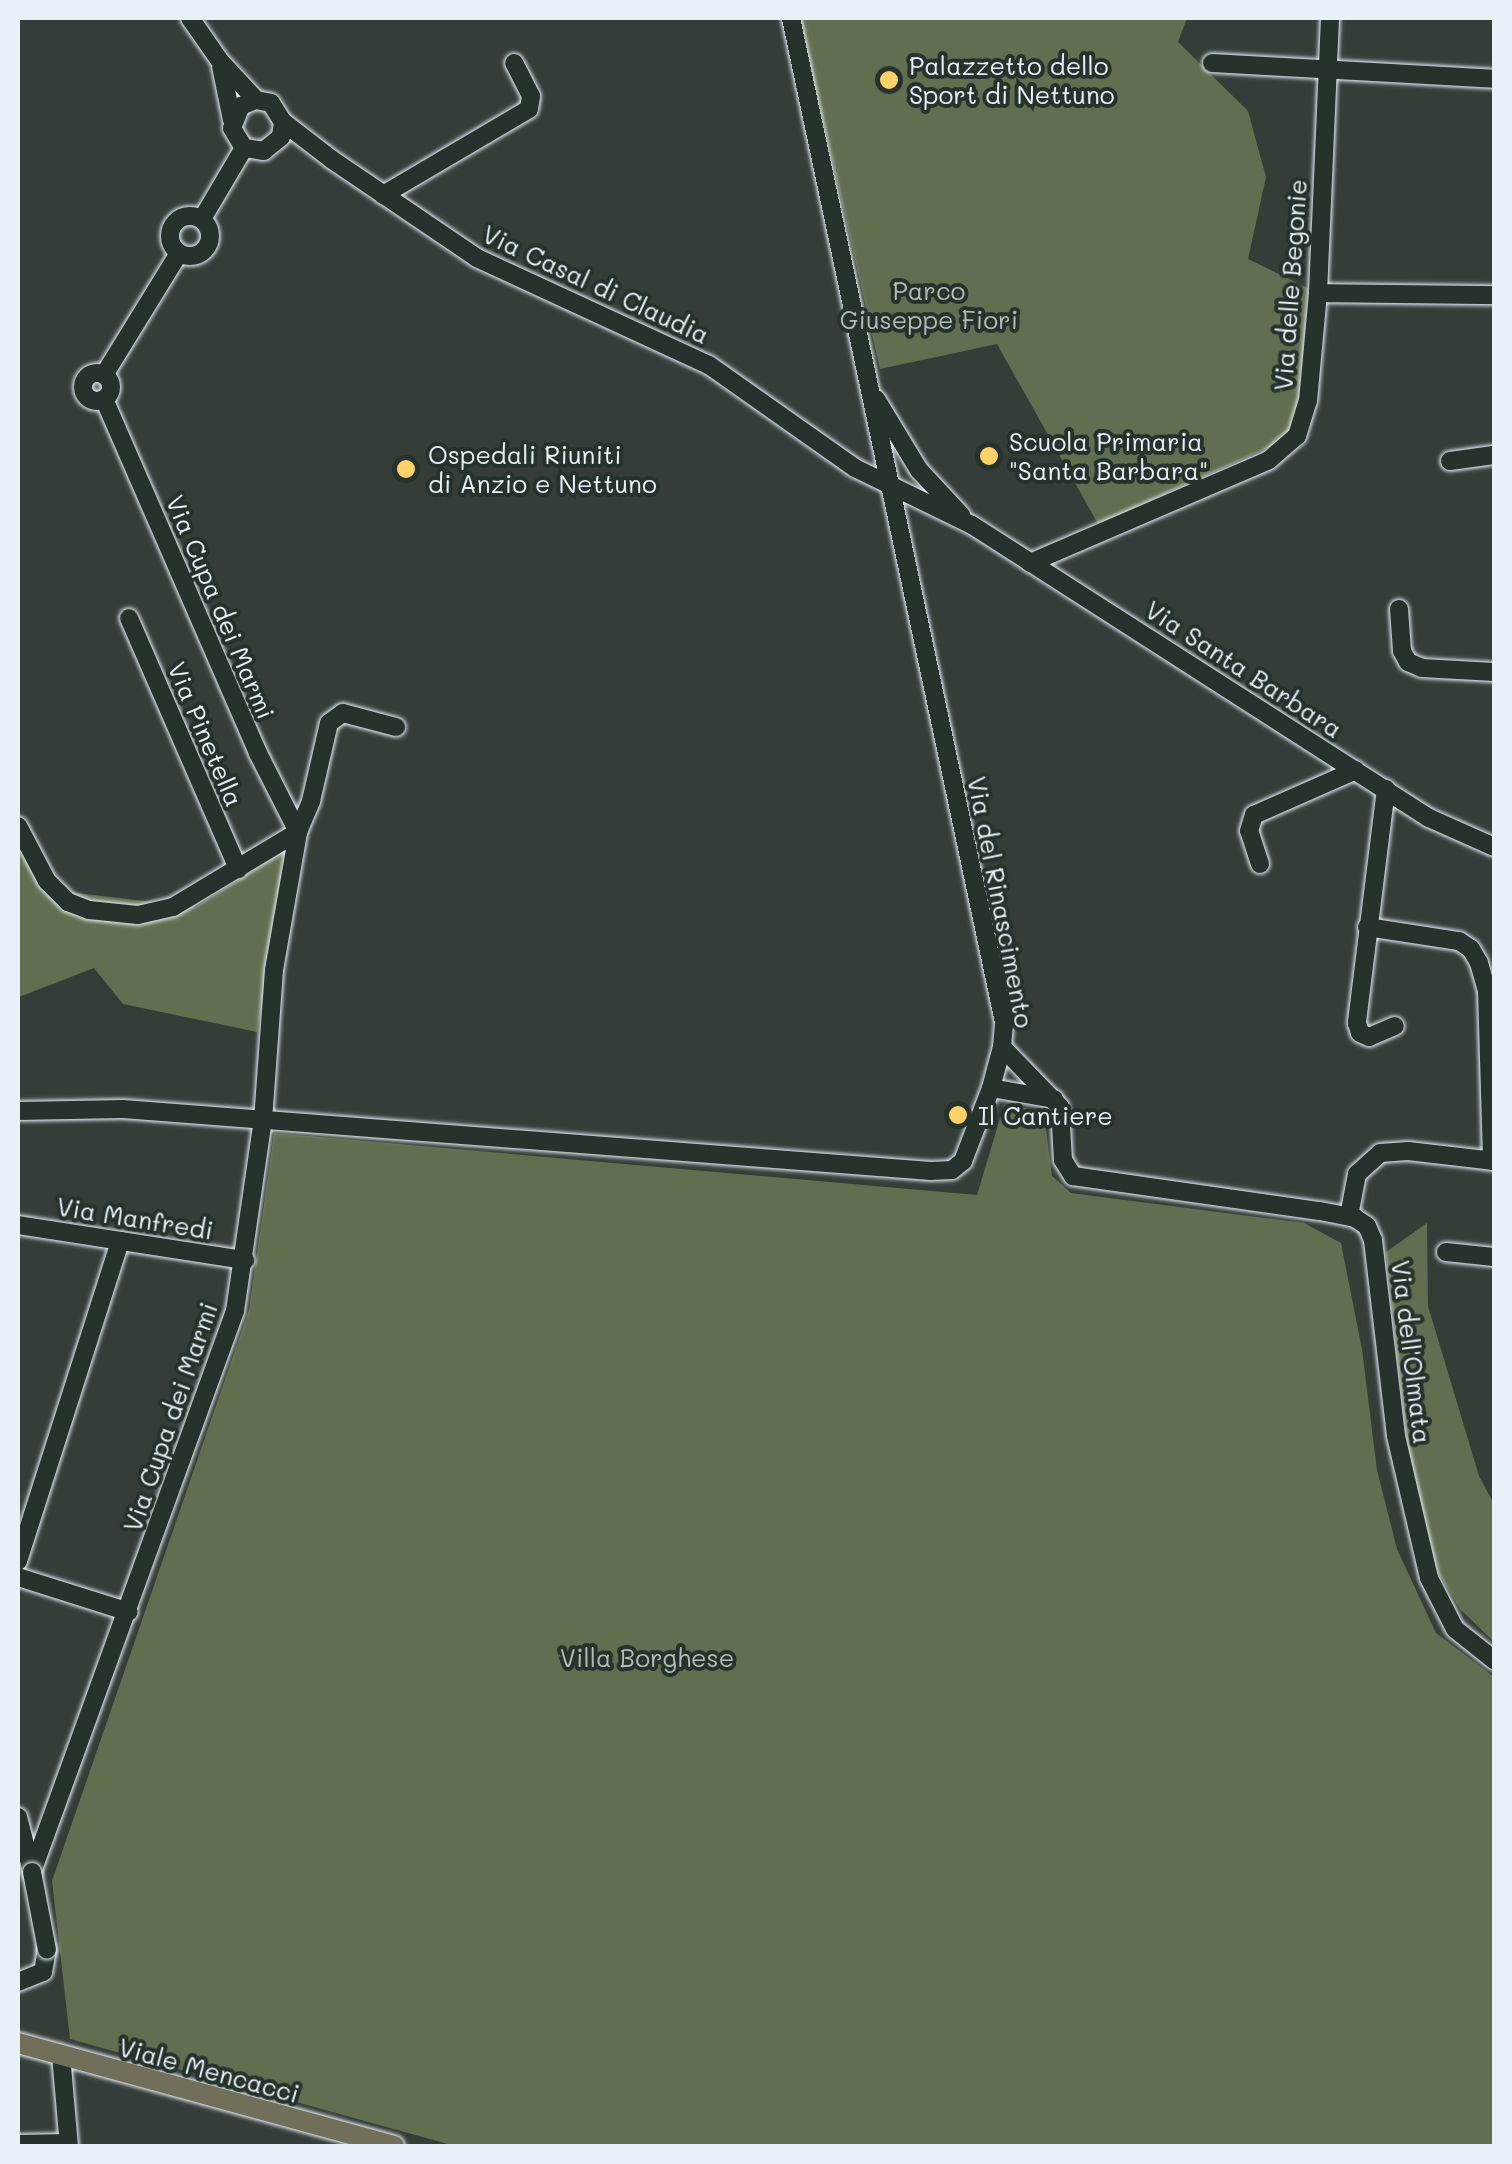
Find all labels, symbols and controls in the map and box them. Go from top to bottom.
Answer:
place label: Palazzetto dello Sport di Nettuno [909,51,1115,110]
marker: Palazzetto dello Sport di Nettuno [878,69,900,91]
street label: Via delle Begonie [1268,178,1312,392]
street label: Via Casal di Claudia [478,218,714,350]
park label: Parco Giuseppe Fiori [840,276,1018,335]
place label: Scuola Primaria "Santa Barbara" [1009,427,1208,486]
place label: Ospedali Riuniti di Anzio e Nettuno [428,440,657,499]
marker: Scuola Primaria "Santa Barbara" [978,445,1000,467]
marker: Ospedali Riuniti di Anzio e Nettuno [393,456,419,482]
street label: Via Cupa dei Marmi [160,490,282,724]
street label: Via Santa Barbara [1140,594,1348,744]
street label: Via Pinetella [162,657,250,811]
street label: Via del Rinascimento [962,774,1040,1030]
place label: Il Cantiere [978,1100,1113,1130]
marker: Il Cantiere [947,1104,969,1126]
street label: Via Manfredi [55,1191,215,1245]
street label: Via dell'Olmata [1386,1258,1438,1446]
street label: Via Cupa dei Marmi [117,1298,223,1536]
park label: Villa Borghese [560,1642,734,1672]
street label: Viale Mencacci [115,2031,303,2109]

